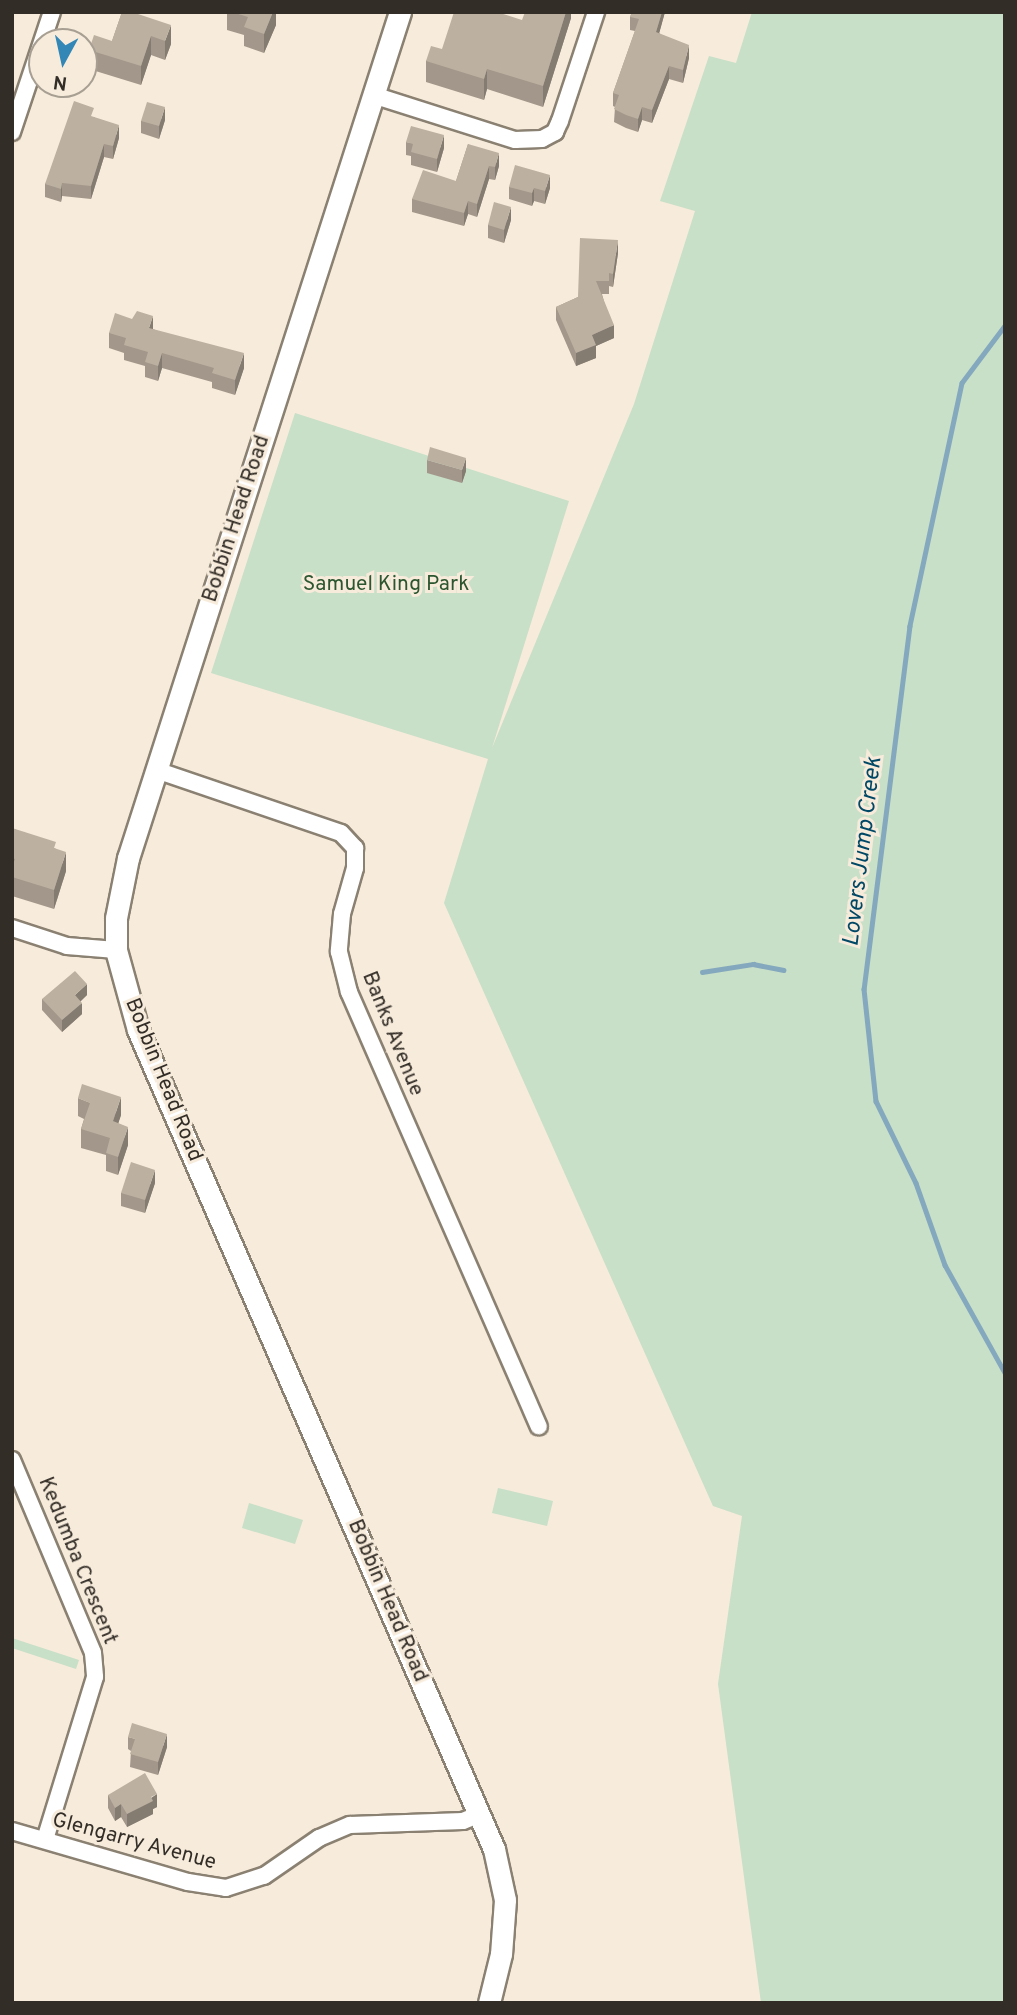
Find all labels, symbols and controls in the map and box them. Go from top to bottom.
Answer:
north arrow [28,28,98,98]
text: N [52,69,69,95]
street label: Bobbin Head Road [198,432,276,606]
park label: Samuel King Park [303,572,469,598]
water label: Lovers Jump Creek [839,756,889,948]
street label: Banks Avenue [355,968,429,1100]
street label: Bobbin Head Road [119,995,207,1165]
street label: Kedumba Crescent [32,1474,122,1648]
street label: Bobbin Head Road [341,1516,433,1686]
street label: Glengarry Avenue [49,1808,219,1876]

